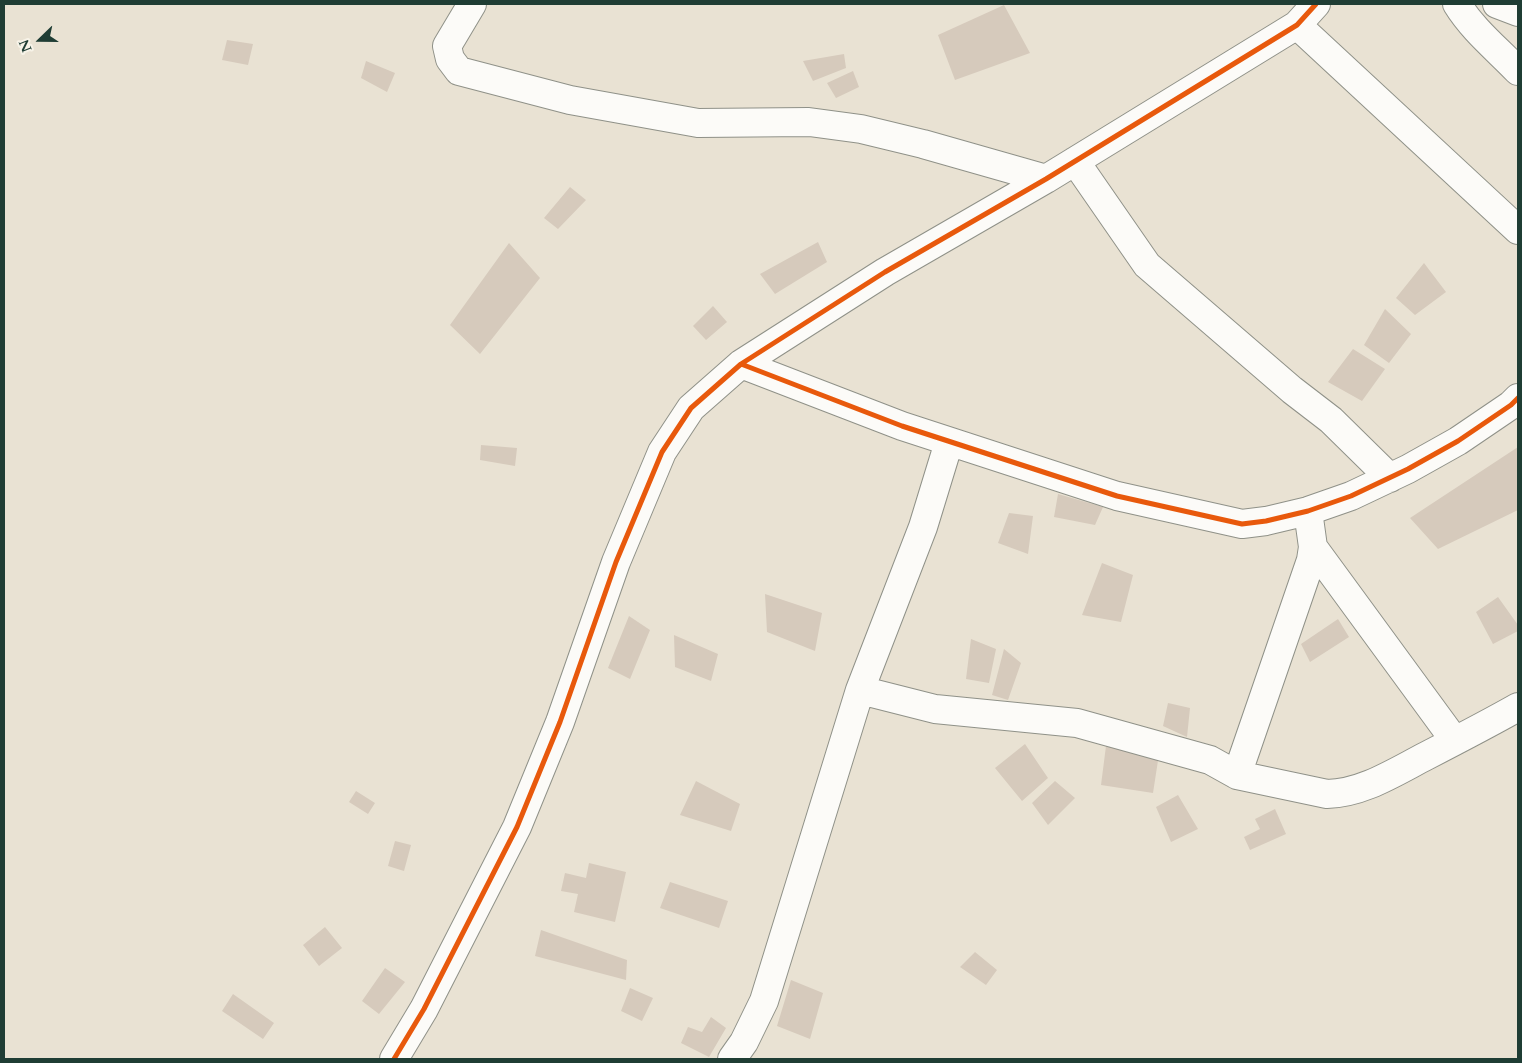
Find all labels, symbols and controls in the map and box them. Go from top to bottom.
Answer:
north arrow [15,15,65,65]
text: N [15,37,37,55]

